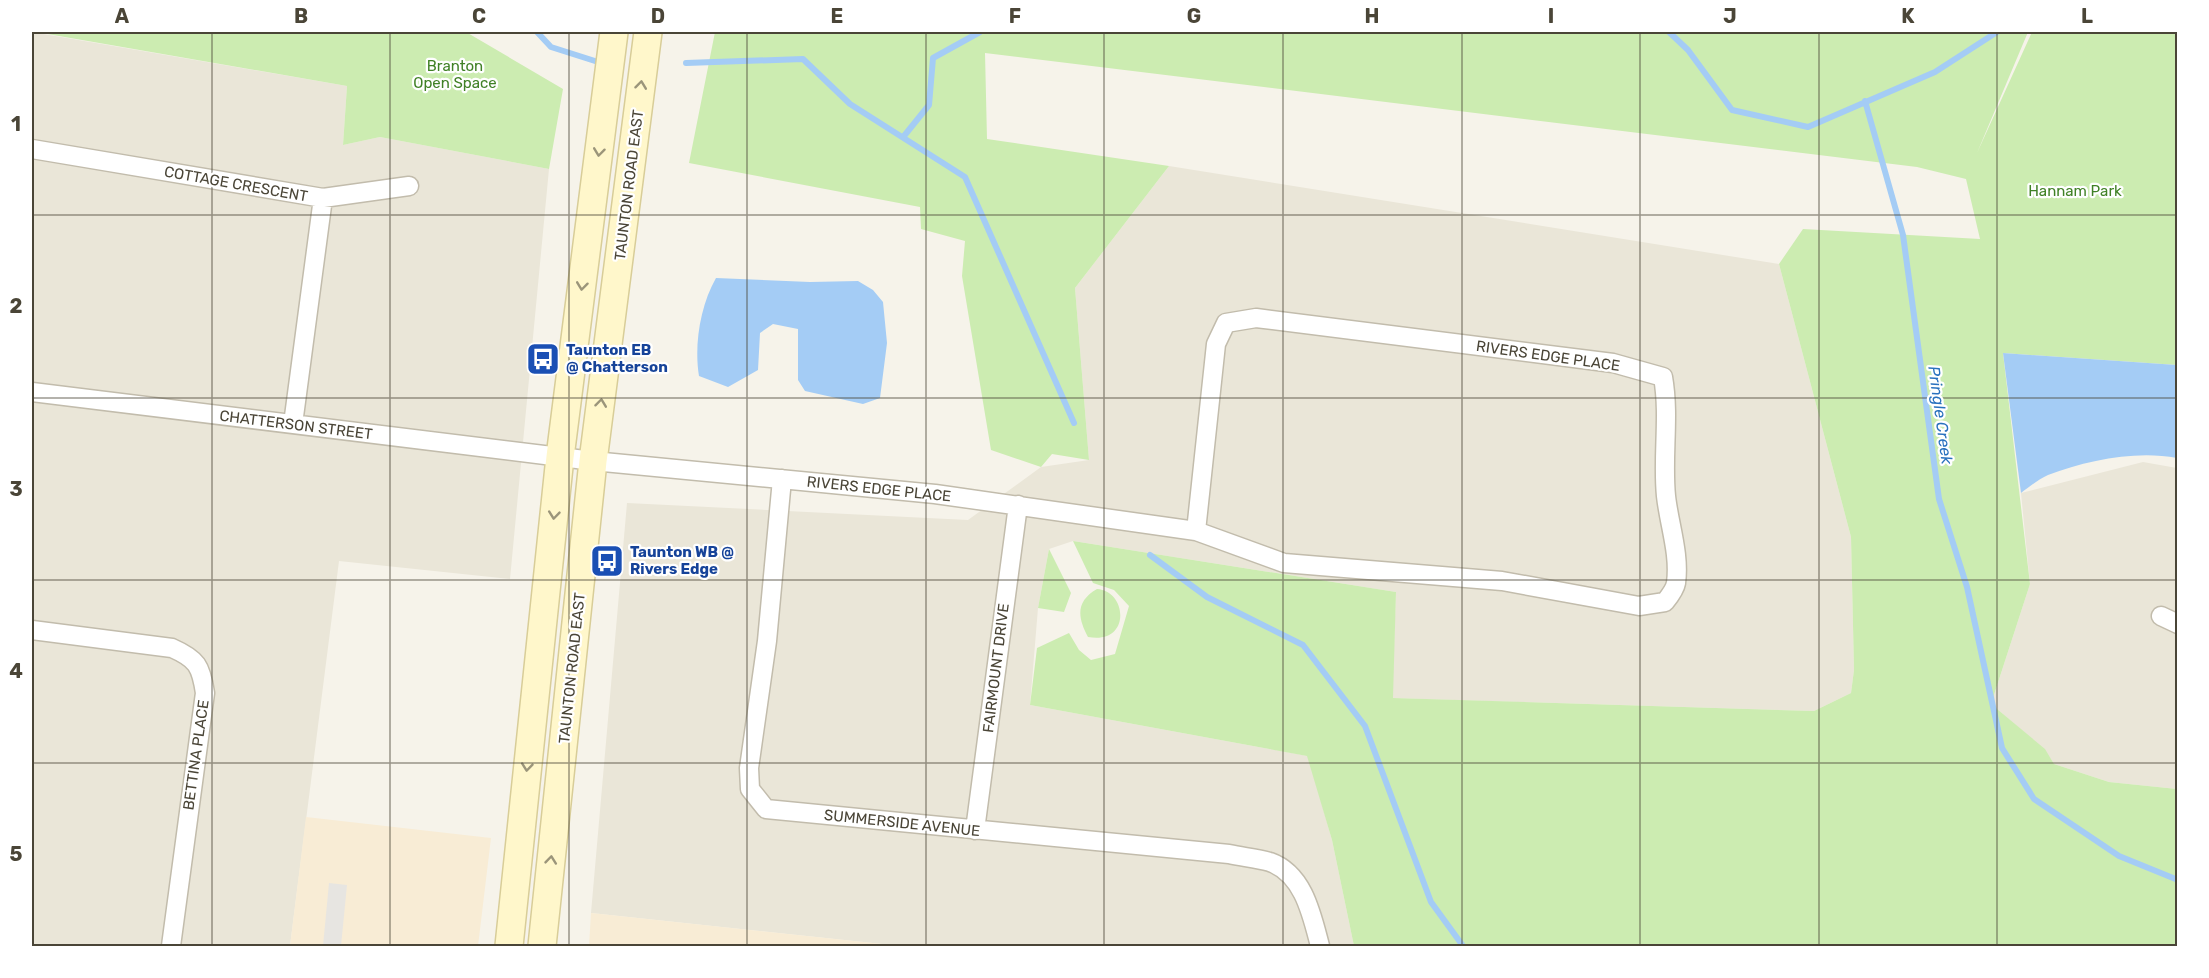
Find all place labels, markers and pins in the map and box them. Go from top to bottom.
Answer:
bus stop icon: Taunton EB @ Chatterson [525,341,561,377]
place label: Taunton EB @ Chatterson [566,341,668,376]
bus stop icon: Taunton WB @ Rivers Edge [589,543,625,579]
place label: Taunton WB @ Rivers Edge [630,543,734,578]

